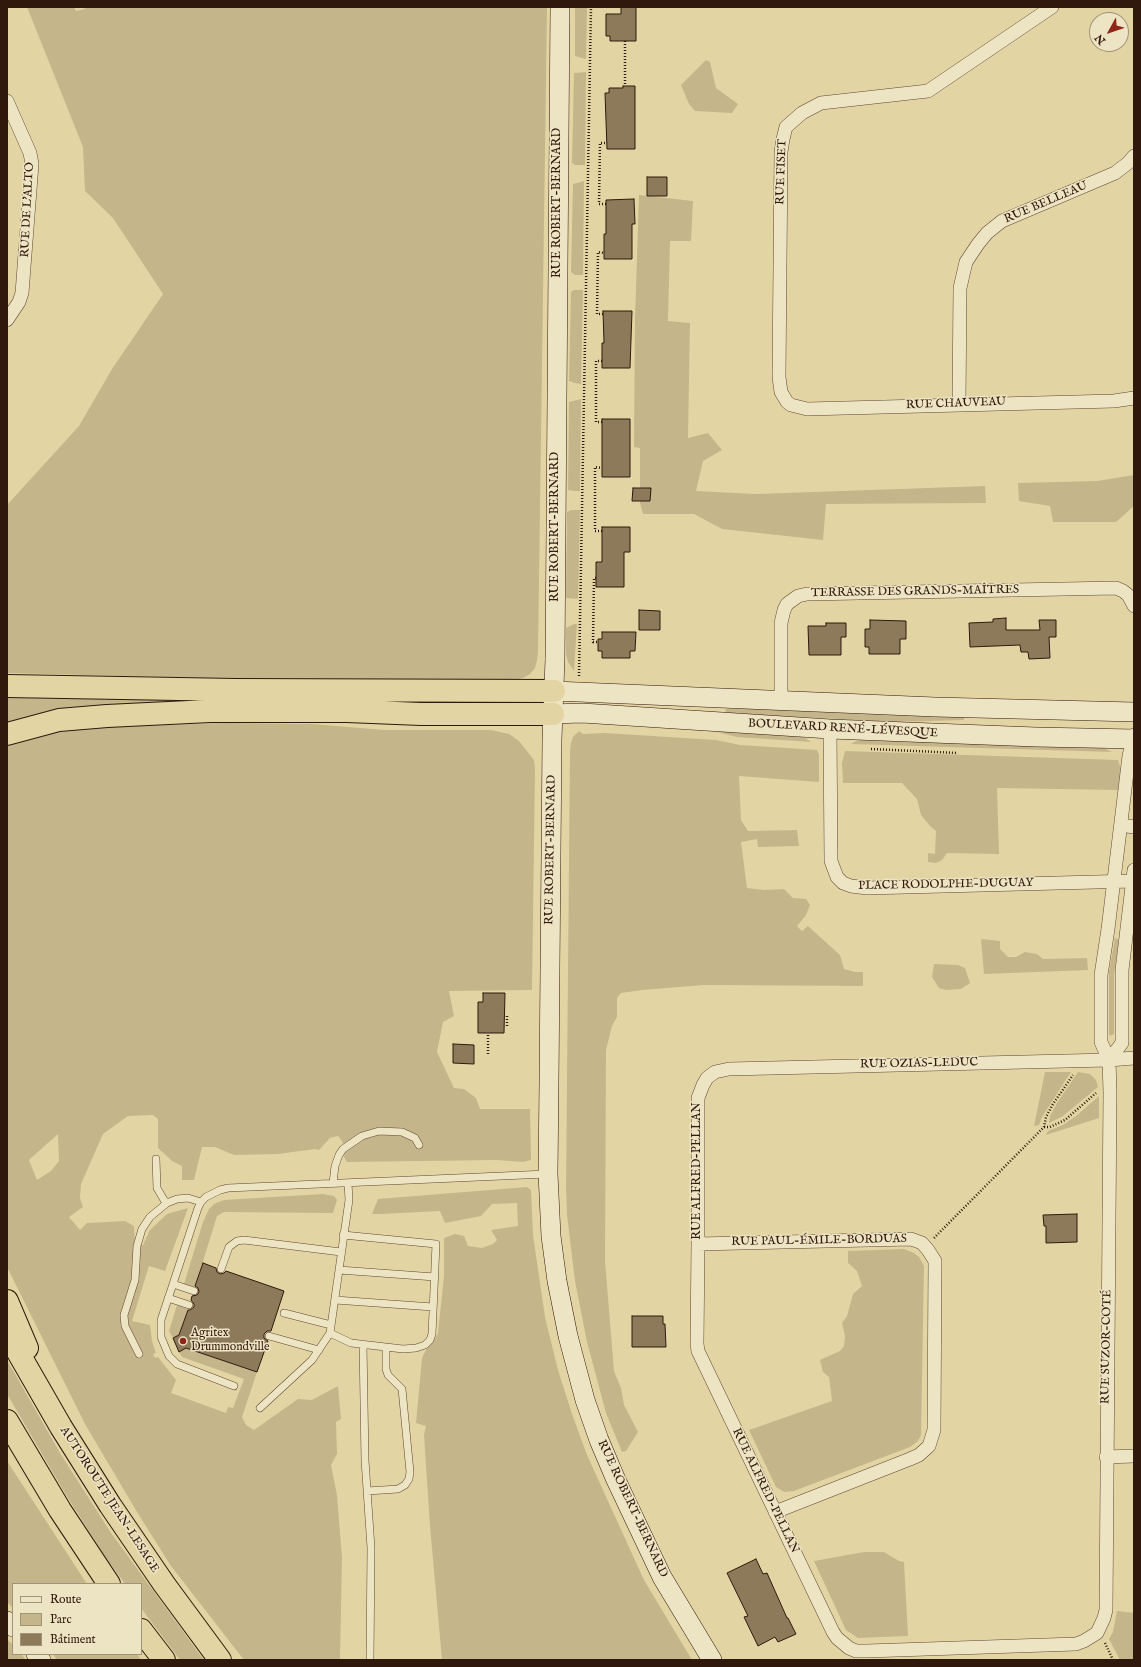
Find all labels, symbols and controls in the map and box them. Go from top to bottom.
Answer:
north arrow [1089,12,1129,52]
text: N [1092,31,1109,47]
street label: RUE ROBERT-BERNARD [551,128,565,278]
street label: RUE FISET [774,139,790,205]
street label: RUE DE L'ALTO [18,162,38,258]
street label: RUE BELLEAU [1002,179,1090,227]
street label: RUE CHAUVEAU [906,395,1006,413]
street label: RUE ROBERT-BERNARD [549,452,563,602]
street label: TERRASSE DES GRANDS-MAÎTRES [811,583,1019,601]
street label: BOULEVARD RENÉ-LÉVESQUE [748,717,938,741]
street label: RUE ROBERT-BERNARD [542,775,560,925]
street label: PLACE RODOLPHE-DUGUAY [858,876,1034,894]
street label: RUE OZIAS-LEDUC [860,1056,978,1072]
street label: RUE ALFRED-PELLAN [691,1102,705,1240]
street label: RUE PAUL-ÉMILE-BORDUAS [731,1232,907,1250]
street label: RUE SUZOR-COTÉ [1099,1290,1115,1404]
place label: Agritex Drummondville [191,1327,269,1355]
marker: Agritex Drummondville [178,1336,188,1346]
street label: AUTOROUTE JEAN-LESAGE [56,1424,162,1576]
street label: RUE ALFRED-PELLAN [728,1426,802,1556]
street label: RUE ROBERT-BERNARD [594,1438,670,1580]
legend [12,1583,142,1655]
text: Route [50,1592,81,1607]
text: Parc [50,1612,72,1627]
text: Bâtiment [50,1632,96,1647]

